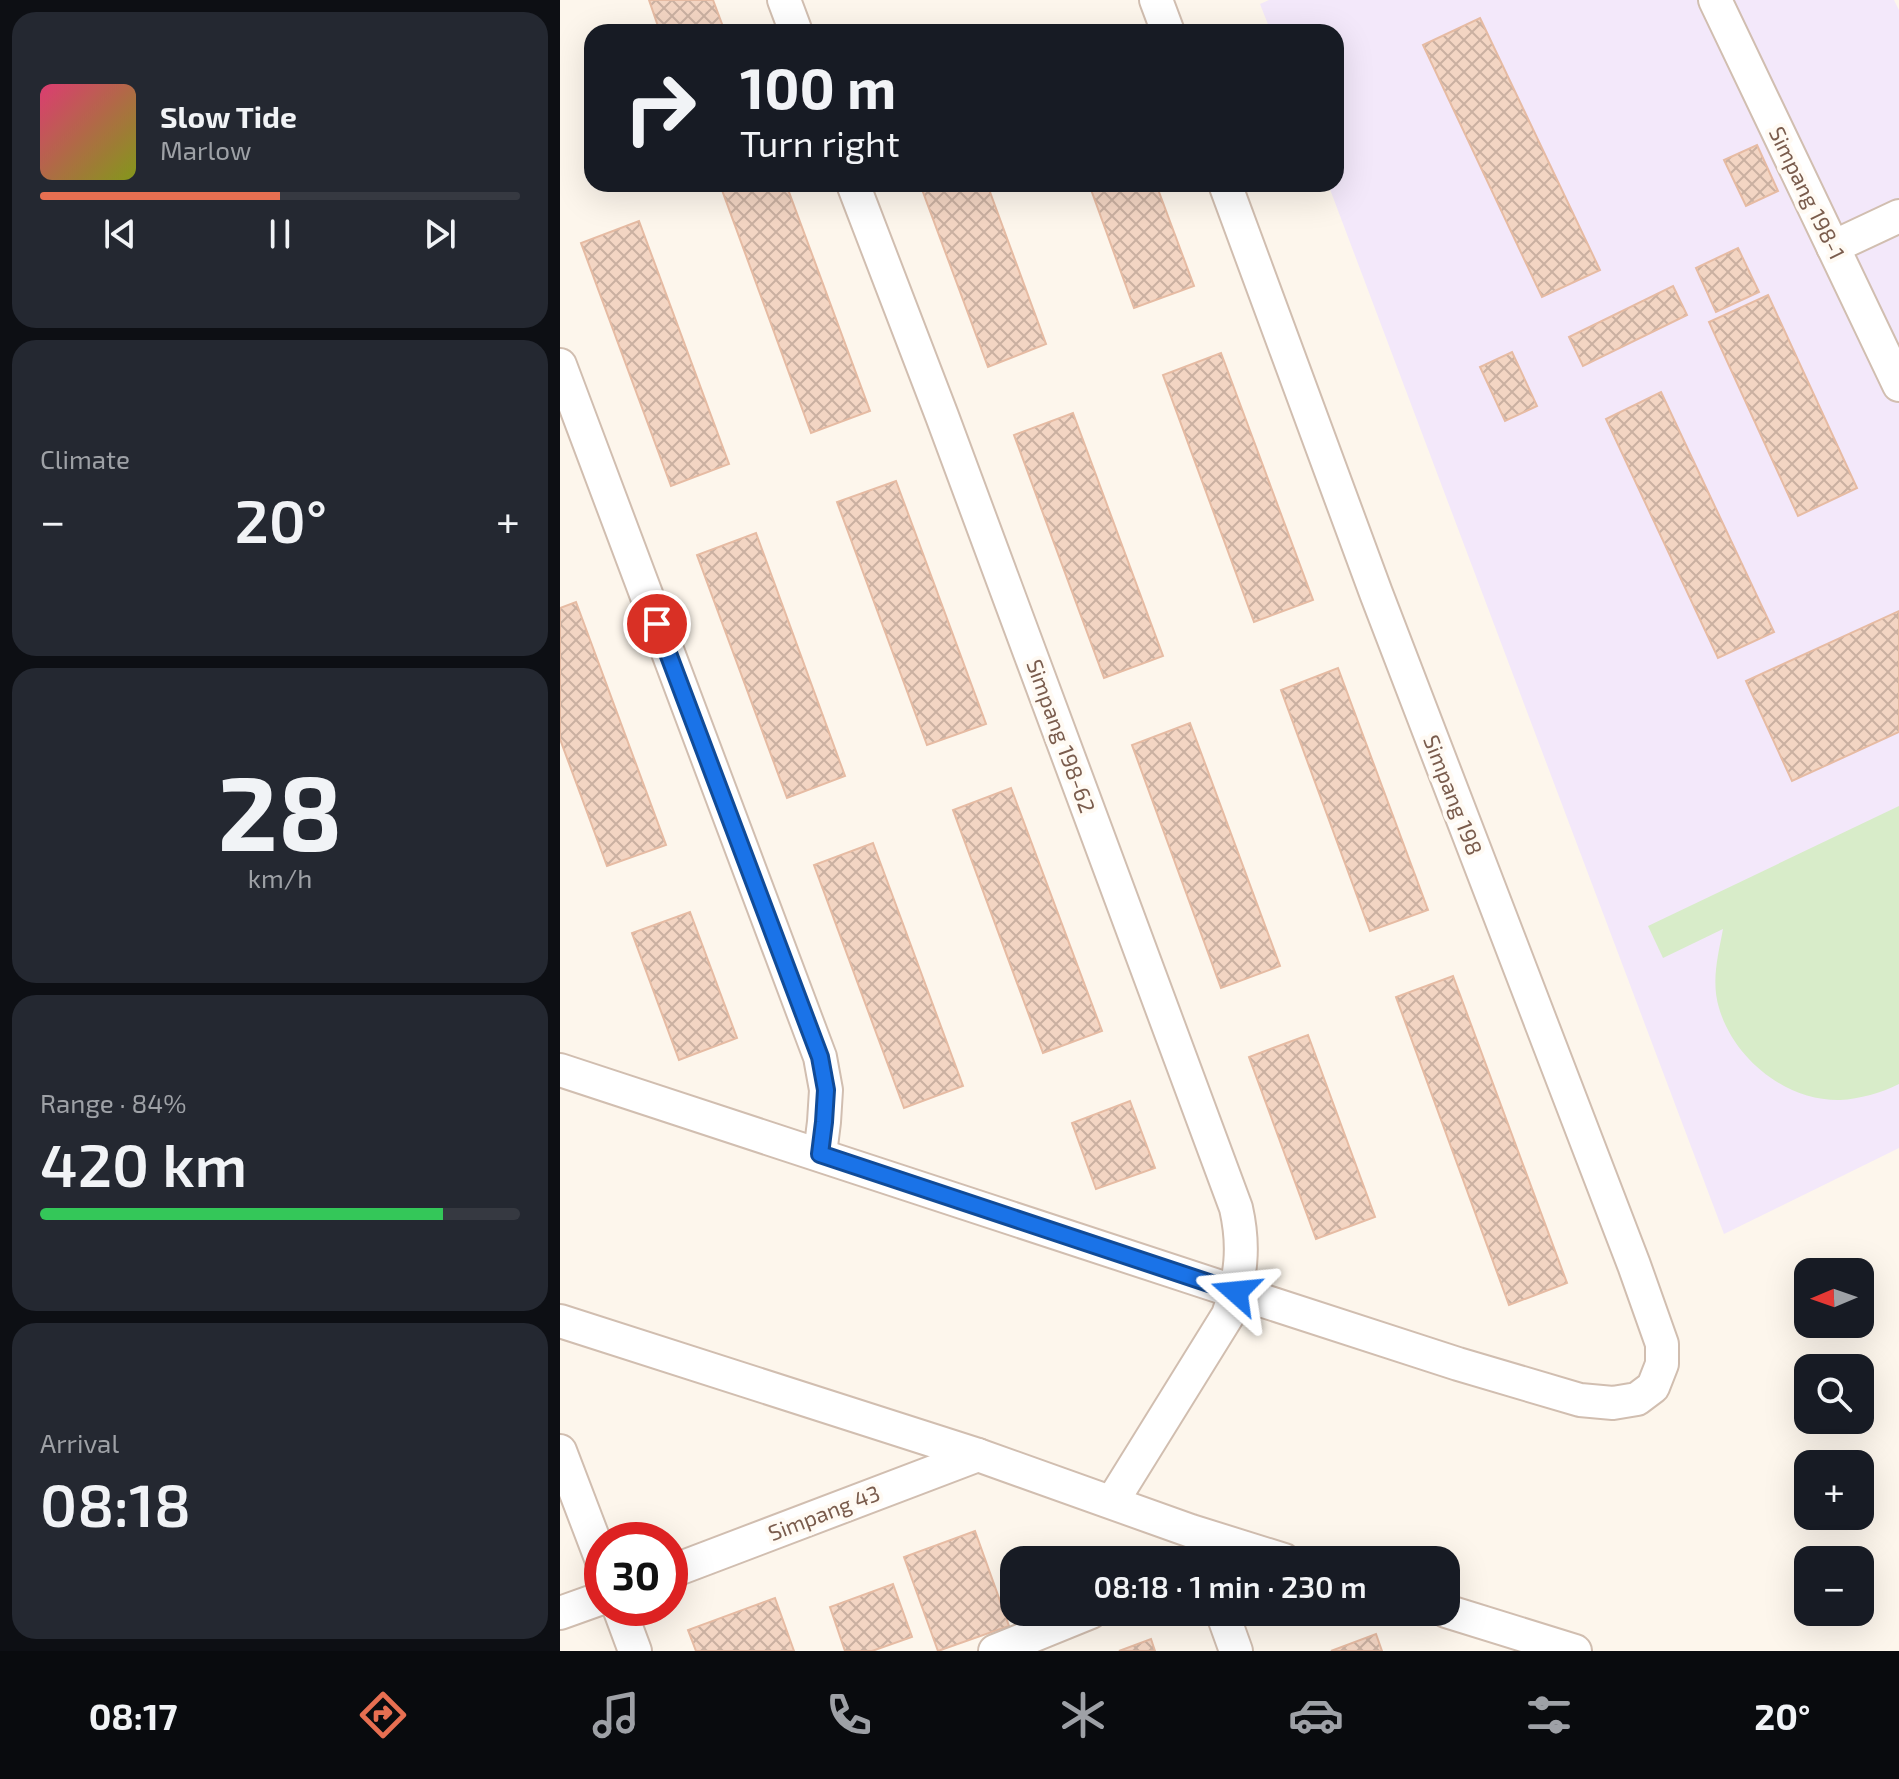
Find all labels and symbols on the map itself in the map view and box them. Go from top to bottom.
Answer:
street label: Simpang 198-1 [1765,122,1851,263]
pin [623,590,691,658]
street label: Simpang 198-62 [1022,655,1102,816]
street label: Simpang 198 [1419,731,1489,858]
position arrow [1194,1250,1278,1334]
north arrow [1794,1258,1874,1338]
street label: Simpang 43 [764,1479,883,1545]
speed limit sign: 30 [584,1522,688,1626]

